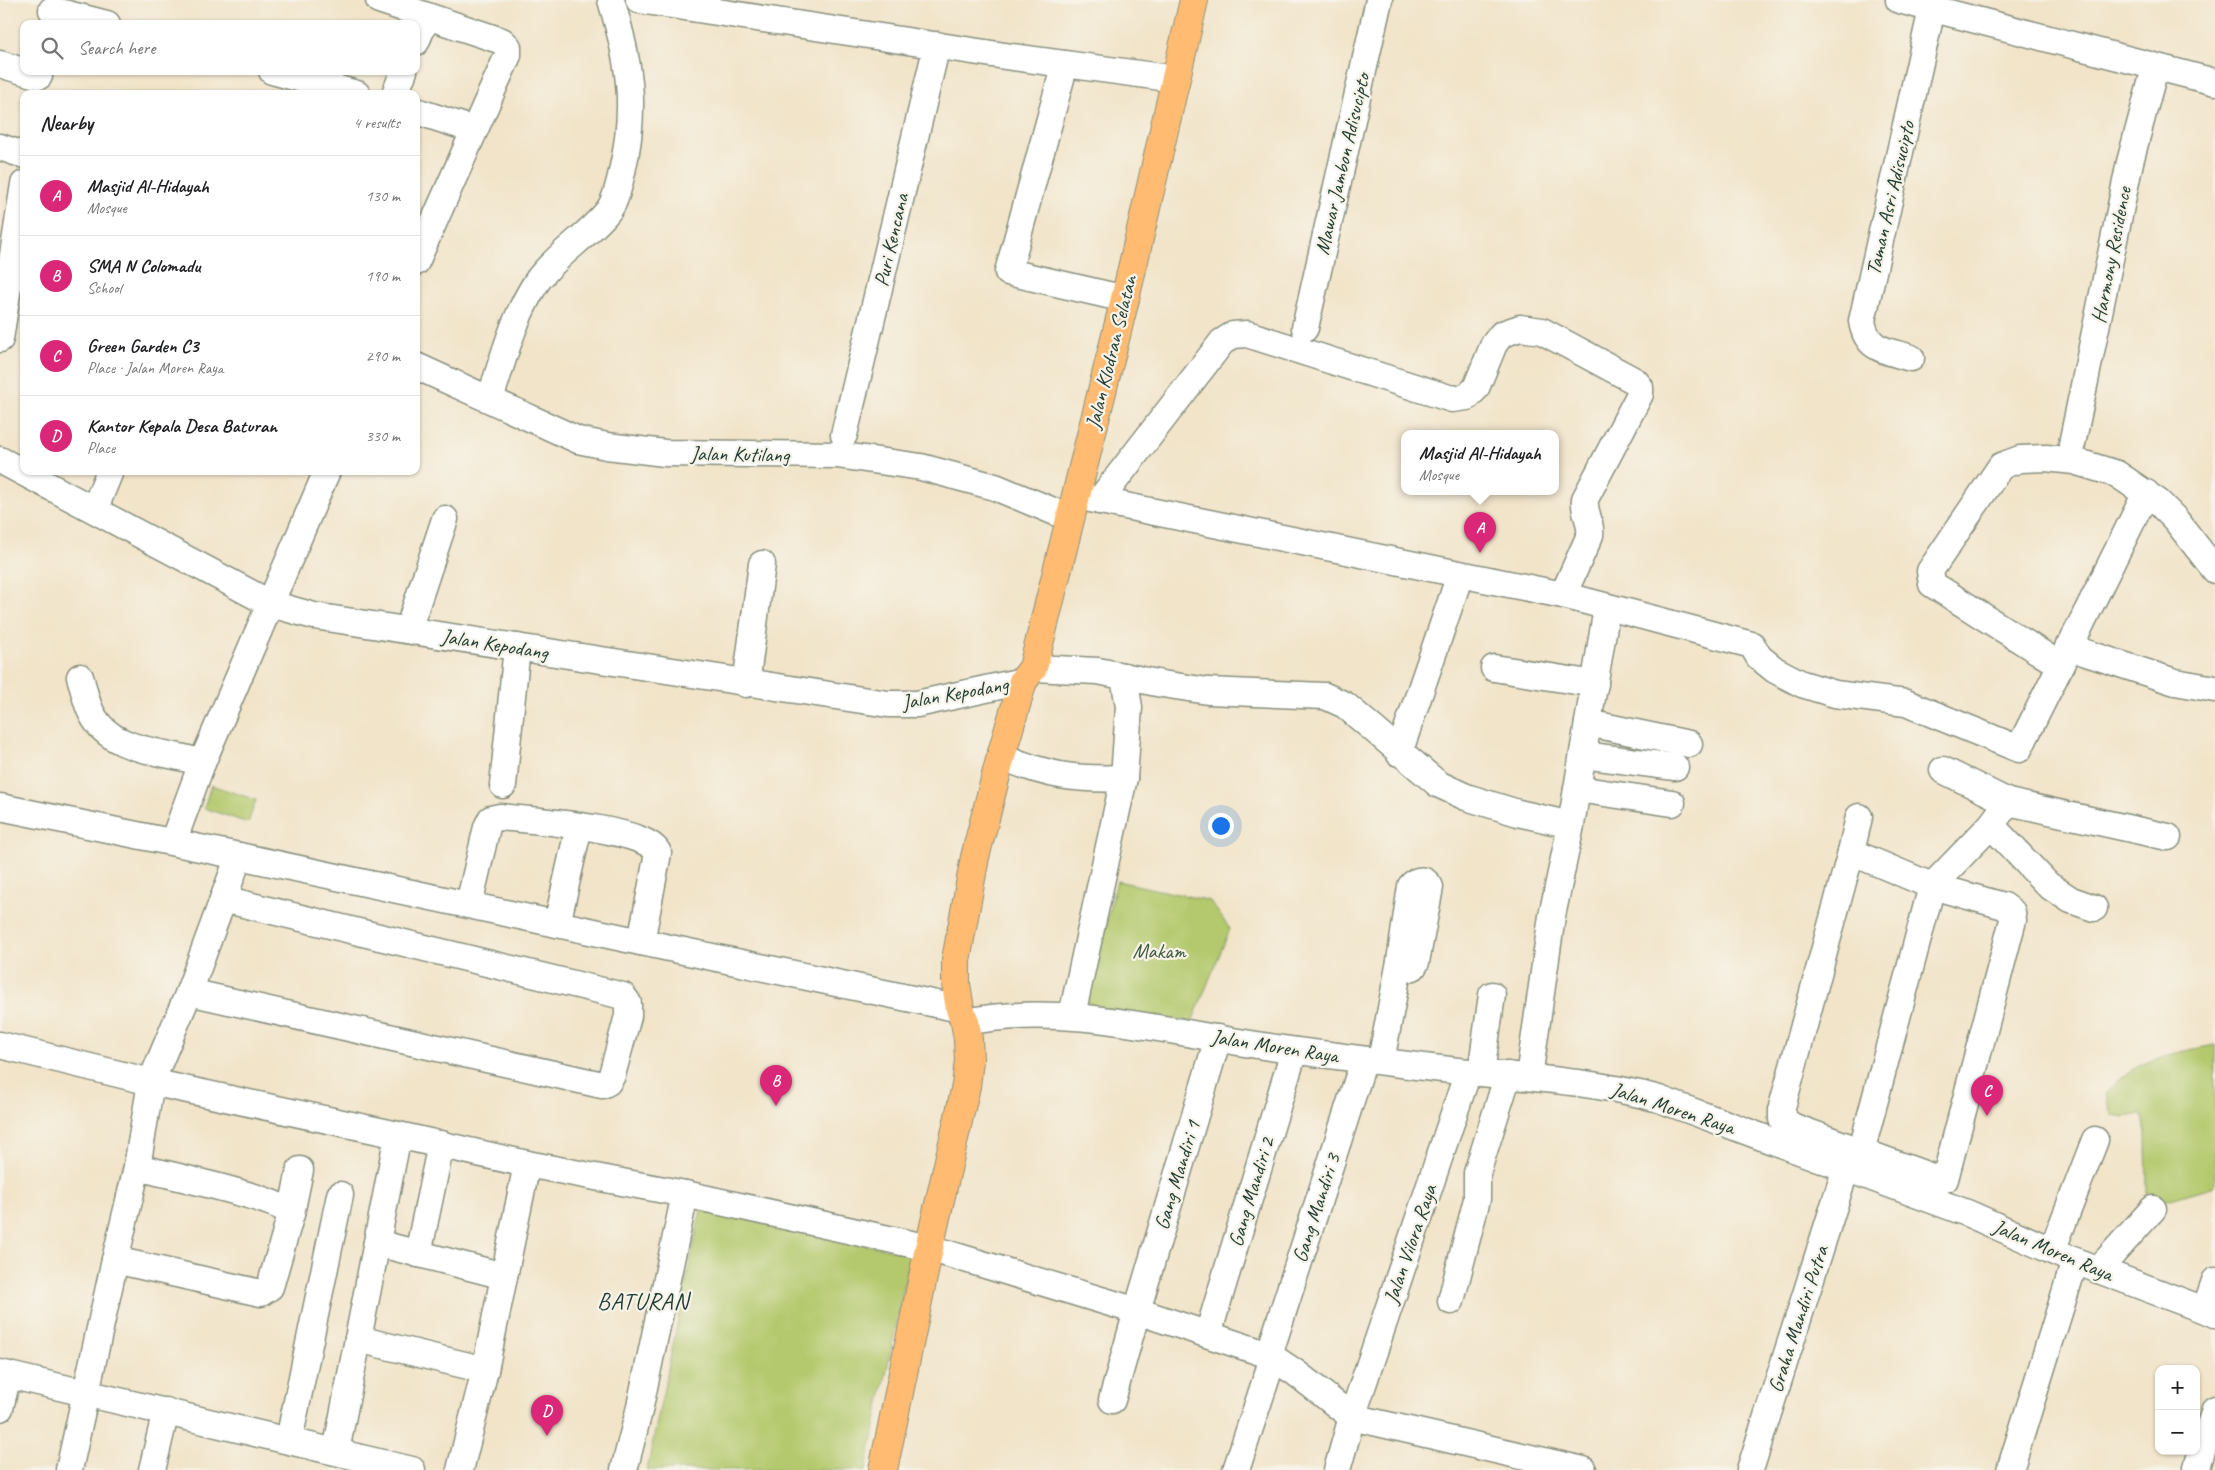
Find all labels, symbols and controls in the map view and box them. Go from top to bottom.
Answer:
search box [20,20,420,75]
icon: search [38,34,66,62]
text: Search here [78,36,155,60]
street label: Mawar Jambon Adisucipto [1309,68,1376,257]
text: Nearby [40,110,93,136]
text: 4 results [353,113,400,133]
street label: Taman Asri Adisucipto [1860,117,1921,278]
text: Masjid Al-Hidayah [87,174,209,198]
street label: Harmony Residence [2085,184,2137,325]
text: A [52,186,60,206]
text: 130 m [366,186,400,206]
street label: Puri Kencana [868,190,915,289]
text: Mosque [87,198,127,218]
text: SMA N Colomadu [87,254,200,278]
text: B [52,266,60,286]
text: 190 m [366,266,400,286]
street label: Jalan Klodran Selatan [1079,271,1143,433]
text: School [87,278,121,298]
text: Green Garden C3 [87,334,199,358]
text: C [52,346,60,366]
text: 290 m [366,346,400,366]
text: Place · Jalan Moren Raya [87,358,223,378]
text: Kantor Kepala Desa Baturan [87,414,277,438]
text: D [51,426,61,446]
text: 330 m [366,426,400,446]
popup [1401,430,1559,495]
text: Place [87,438,115,458]
street label: Jalan Kutilang [689,440,791,468]
text: Masjid Al-Hidayah [1419,441,1541,465]
text: Mosque [1419,465,1459,485]
pin: A [1464,512,1496,553]
street label: Jalan Kepodang [439,623,552,665]
street label: Jalan Kepodang [899,671,1012,715]
your location [1208,813,1234,839]
park label: Makam [1132,938,1187,964]
street label: Jalan Moren Raya [1209,1023,1342,1069]
pin: B [760,1065,792,1106]
pin: C [1971,1075,2003,1116]
street label: Jalan Moren Raya [1607,1076,1740,1141]
street label: Gang Mandiri 1 [1148,1116,1206,1233]
street label: Gang Mandiri 2 [1222,1133,1280,1250]
street label: Gang Mandiri 3 [1286,1149,1346,1266]
street label: Jalan Vilora Raya [1377,1179,1443,1308]
street label: Jalan Moren Raya [1988,1213,2119,1288]
street label: Graha Mandiri Putra [1762,1241,1834,1396]
district label: BATURAN [597,1286,692,1316]
map controls [2155,1365,2200,1455]
button: + [2155,1365,2200,1410]
pin: D [531,1395,563,1436]
button: − [2155,1410,2200,1455]

